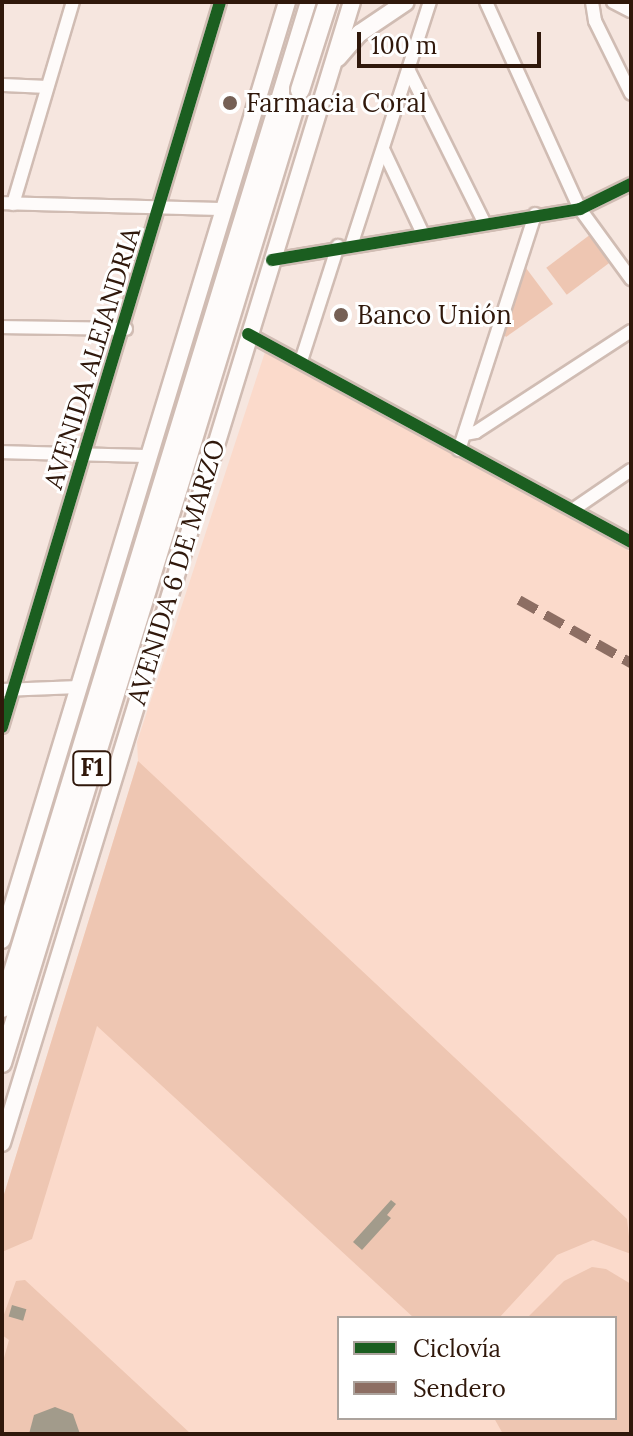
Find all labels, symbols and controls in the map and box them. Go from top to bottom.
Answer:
scale bar [361,16,545,66]
text: 100 m [371,30,437,61]
place label: Farmacia Coral [246,87,427,119]
marker: Farmacia Coral [221,94,239,112]
street label: AVENIDA ALEJANDRIA [37,223,147,493]
place label: Banco Unión [357,299,512,331]
marker: Banco Unión [332,306,350,324]
street label: AVENIDA 6 DE MARZO [121,436,231,708]
road number: F1 [72,748,112,788]
legend [337,1316,617,1420]
text: Ciclovía [413,1333,501,1364]
text: Sendero [413,1373,506,1404]

